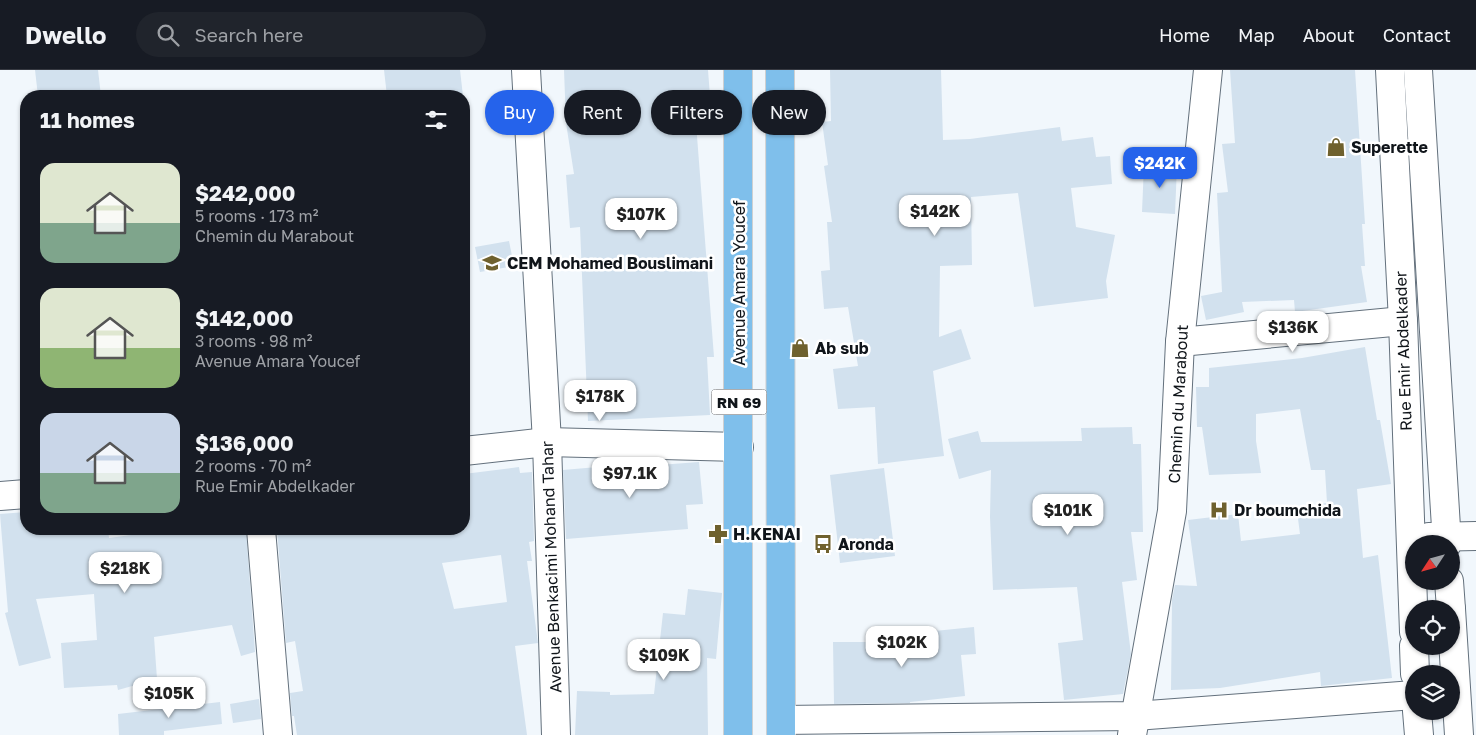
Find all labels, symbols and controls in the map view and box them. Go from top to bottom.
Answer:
search box [136,12,486,57]
text: Dwello [25,20,106,49]
icon: search [154,21,182,49]
text: Search here [194,23,303,46]
text: Home [1159,24,1210,46]
text: Map [1238,24,1275,46]
text: About [1303,24,1355,46]
text: Contact [1383,24,1451,46]
chip: Buy [485,90,554,135]
chip: Rent [564,90,641,135]
chip: Filters [651,90,742,135]
chip: New [752,90,826,135]
icon: filters [422,106,450,134]
text: 11 homes [40,107,135,133]
shop icon: Superette [1325,136,1347,158]
place label: Superette [1351,137,1428,157]
pin: $242K [1125,146,1195,189]
text: $242K [1134,153,1186,173]
text: $242,000 [195,180,296,206]
icon: home [80,183,140,243]
pin: $142K [900,194,970,237]
pin: $107K [606,198,676,240]
street label: Avenue Amara Youcef [729,200,749,366]
text: $142K [910,201,960,221]
text: $107K [616,204,666,224]
text: 5 rooms · 173 m² [195,206,319,226]
text: Chemin du Marabout [195,226,354,246]
school or university icon: CEM Mohamed Bouslimani [481,252,503,274]
place label: CEM Mohamed Bouslimani [507,253,713,273]
street label: Rue Emir Abdelkader [1390,271,1416,431]
text: $142,000 [195,305,294,331]
icon: home [80,308,140,368]
pin: $136K [1258,310,1328,353]
text: $136K [1268,317,1318,337]
street label: Chemin du Marabout [1164,324,1192,484]
text: 3 rooms · 98 m² [195,331,312,351]
shop icon: Ab sub [789,337,811,359]
place label: Ab sub [815,338,869,358]
text: Avenue Amara Youcef [195,351,360,371]
pin: $178K [565,380,635,422]
text: $178K [575,386,625,406]
road number: RN 69 [712,390,766,414]
text: $136,000 [195,430,294,456]
icon: home [80,433,140,493]
street label: Avenue Benkacimi Mohand Tahar [537,441,565,693]
text: 2 rooms · 70 m² [195,456,311,476]
pin: $97.1K [589,456,671,499]
text: $97.1K [603,463,657,483]
text: Rue Emir Abdelkader [195,476,355,496]
pin: $101K [1033,494,1103,536]
hospital icon: Dr boumchida [1208,499,1230,521]
text: $101K [1043,500,1093,520]
place label: Dr boumchida [1234,500,1341,520]
pharmacy icon: H.KENAI [707,523,729,545]
place label: H.KENAI [733,524,801,544]
bus stop icon: Aronda [812,533,834,555]
place label: Aronda [838,534,894,554]
north arrow [1405,535,1460,590]
map controls [1405,535,1460,720]
pin: $218K [90,552,160,594]
text: $218K [100,558,150,578]
button: locate [1405,600,1460,655]
pin: $102K [867,626,937,668]
text: $102K [877,632,927,652]
pin: $109K [629,638,699,681]
text: $109K [638,645,690,665]
button: layers [1405,665,1460,720]
pin: $105K [134,676,204,719]
text: $105K [144,683,194,703]

